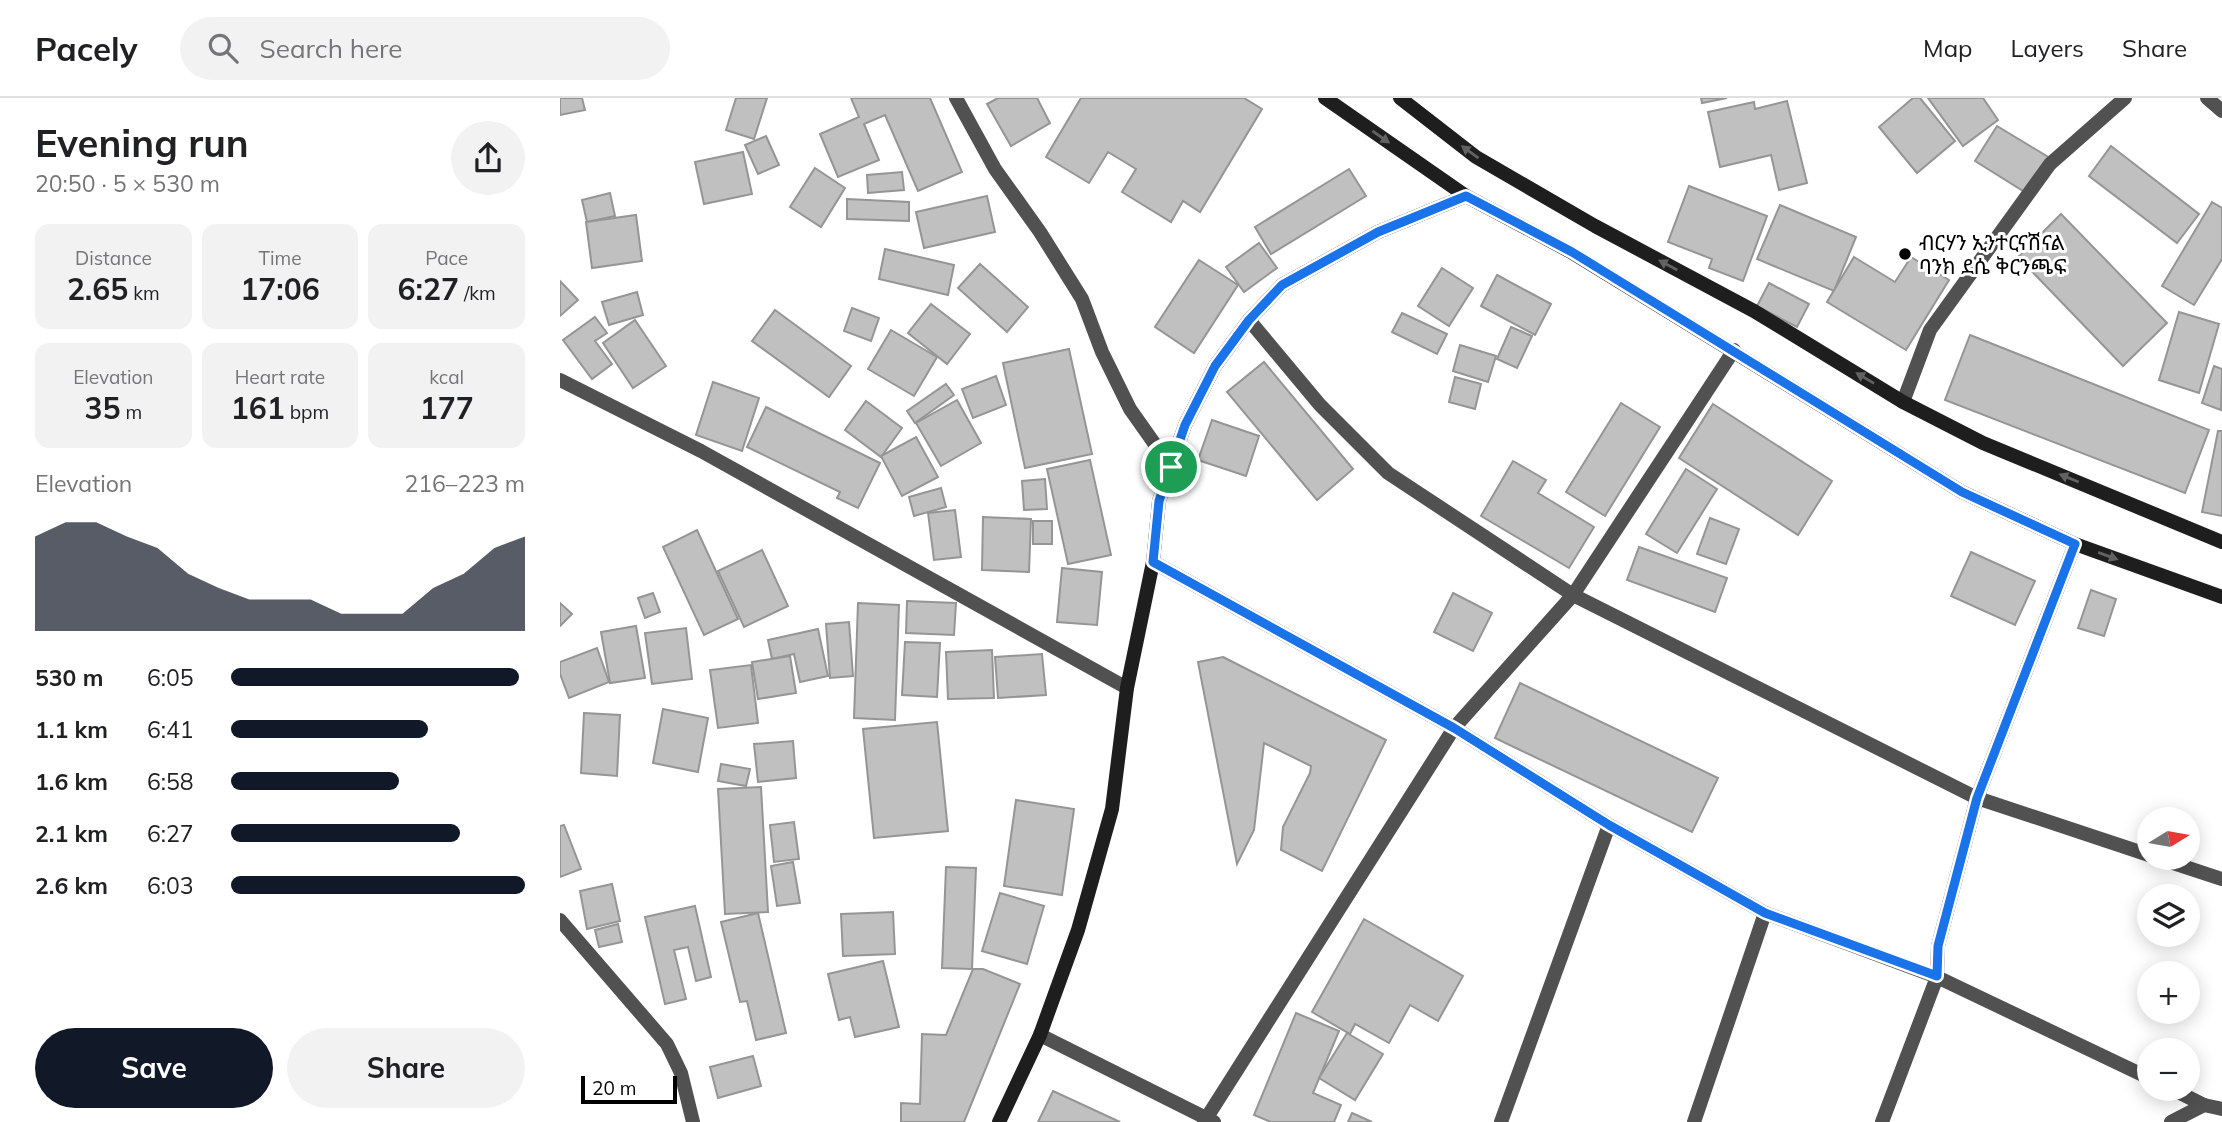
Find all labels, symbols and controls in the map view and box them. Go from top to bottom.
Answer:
search box [180,17,670,80]
text: Pacely [35,28,138,69]
icon: search [204,29,242,67]
text: Search here [260,32,403,65]
text: Map [1923,33,1972,63]
text: Layers [2010,33,2084,63]
text: Share [2122,33,2187,63]
text: Evening run [35,119,249,167]
button: share [451,121,525,195]
one-way arrow [1372,130,1390,144]
one-way arrow [1461,145,1479,159]
text: 20:50 · 5 × 530 m [35,169,220,198]
place label: ብርሃን ኢንተርናሽናል ባንክ ደሴ ቅርንጫፍ [1919,229,2066,279]
text: Distance [75,246,152,270]
text: Time [258,246,302,270]
text: Pace [425,246,468,270]
marker: ብርሃን ኢንተርናሽናል ባንክ ደሴ ቅርንጫፍ [1897,246,1913,262]
one-way arrow [1658,259,1677,271]
text: 2.65 [67,270,128,308]
text: 17:06 [240,270,320,308]
text: 6:27 [398,270,459,308]
text: km [128,281,160,305]
text: /km [459,281,496,305]
text: Elevation [73,365,154,389]
text: Heart rate [235,365,325,389]
text: kcal [429,365,464,389]
one-way arrow [1855,372,1874,385]
text: 35 [85,389,121,427]
text: 161 [231,389,285,427]
text: 177 [420,389,474,427]
text: m [121,400,142,424]
text: bpm [285,400,329,424]
pin [1141,437,1201,497]
icon: arrive [1152,448,1190,486]
text: Elevation [35,469,132,498]
text: 216–223 m [404,469,525,498]
one-way arrow [2058,472,2079,483]
one-way arrow [2097,550,2118,561]
text: 530 m [35,663,103,692]
text: 6:05 [147,663,194,692]
text: 1.1 km [35,715,108,744]
text: 6:41 [147,715,194,744]
text: 1.6 km [35,767,108,796]
text: 6:58 [147,767,194,796]
north arrow [2137,807,2200,870]
map controls [2137,807,2200,1101]
text: 2.1 km [35,819,108,848]
text: 6:27 [147,819,194,848]
text: 2.6 km [35,871,108,900]
text: 6:03 [147,871,194,900]
button: layers [2137,884,2200,947]
button: + [2137,961,2200,1024]
button: Save [35,1028,273,1108]
button: Share [287,1028,525,1108]
button: − [2137,1038,2200,1101]
scale bar [581,1073,677,1105]
text: 20 m [592,1076,636,1100]

